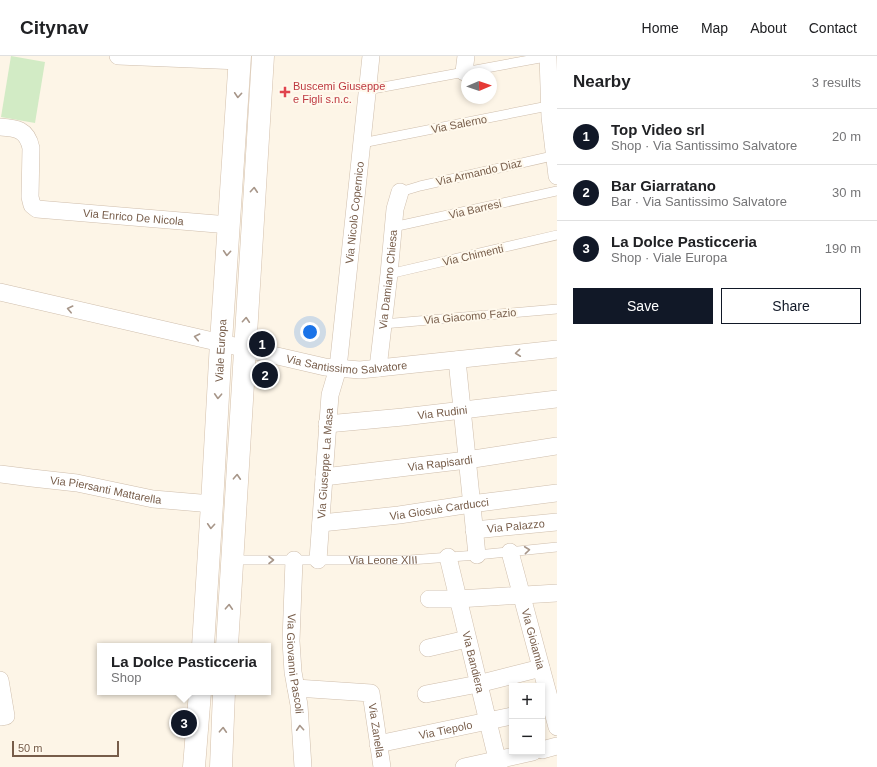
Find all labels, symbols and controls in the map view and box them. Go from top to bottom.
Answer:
text: Citynav [20,17,89,38]
text: Home [642,20,679,36]
text: Map [701,20,728,36]
text: About [750,20,787,36]
text: Contact [809,20,857,36]
north arrow [461,68,497,104]
text: Nearby [573,72,631,91]
text: 3 results [812,75,861,90]
place label: Buscemi Giuseppe e Figli s.n.c. [293,80,385,105]
marker: Buscemi Giuseppe e Figli s.n.c. [280,87,290,97]
one-way arrow [233,92,242,98]
street label: Via Salerno [430,113,488,135]
text: Top Video srl [611,121,705,138]
text: 1 [582,129,590,144]
text: 20 m [832,129,861,144]
text: Shop · Via Santissimo Salvatore [611,138,797,153]
street label: Via Armando Diaz [435,156,523,188]
street label: Via Nicolò Copernico [343,161,366,264]
text: Bar Giarratano [611,177,716,194]
text: 2 [582,185,590,200]
text: 30 m [832,185,861,200]
one-way arrow [250,187,259,193]
text: Bar · Via Santissimo Salvatore [611,194,787,209]
street label: Via Barresi [448,197,502,221]
street label: Via Enrico De Nicola [83,207,185,227]
street label: Via Damiano Chiesa [377,228,399,330]
text: La Dolce Pasticceria [611,233,757,250]
text: 3 [582,241,590,256]
text: 190 m [825,241,861,256]
street label: Via Chimenti [441,242,505,268]
one-way arrow [223,250,232,256]
text: Shop · Viale Europa [611,250,727,265]
button: Save [573,288,713,324]
button: Share [721,288,861,324]
one-way arrow [67,305,73,313]
street label: Via Giacomo Fazio [423,306,517,326]
one-way arrow [242,317,251,323]
street label: Viale Europa [213,318,229,382]
your location [300,322,320,342]
pin: 1 [249,329,275,359]
one-way arrow [194,334,200,342]
one-way arrow [515,348,521,357]
street label: Via Santissimo Salvatore [285,352,408,376]
pin: 2 [252,360,278,390]
one-way arrow [213,393,222,399]
street label: Via Rudini [417,404,468,421]
street label: Via Giuseppe La Masa [315,406,335,519]
street label: Via Rapisardi [407,453,474,473]
street label: Via Piersanti Mattarella [49,474,163,506]
one-way arrow [232,474,241,480]
street label: Via Giosuè Carducci [389,496,489,522]
street label: Via Palazzo [486,517,545,535]
one-way arrow [206,523,215,529]
one-way arrow [524,546,530,555]
street label: Via Leone XIII [349,553,418,566]
one-way arrow [268,556,274,564]
one-way arrow [225,604,234,610]
street label: Via Gioiamia [519,607,547,671]
street label: Via Giovanni Pascoli [285,613,306,714]
street label: Via Bandiera [460,630,487,695]
popup [97,643,271,695]
text: La Dolce Pasticceria [111,653,257,670]
text: Shop [111,670,141,685]
map controls [509,683,545,755]
button: + [509,683,545,719]
street label: Via Zanella [367,702,387,759]
pin: 3 [171,708,197,738]
street label: Via Tiepolo [418,718,473,741]
button: − [509,719,545,755]
one-way arrow [296,725,305,731]
one-way arrow [218,726,227,733]
scale bar [12,739,119,758]
text: 50 m [18,742,42,754]

